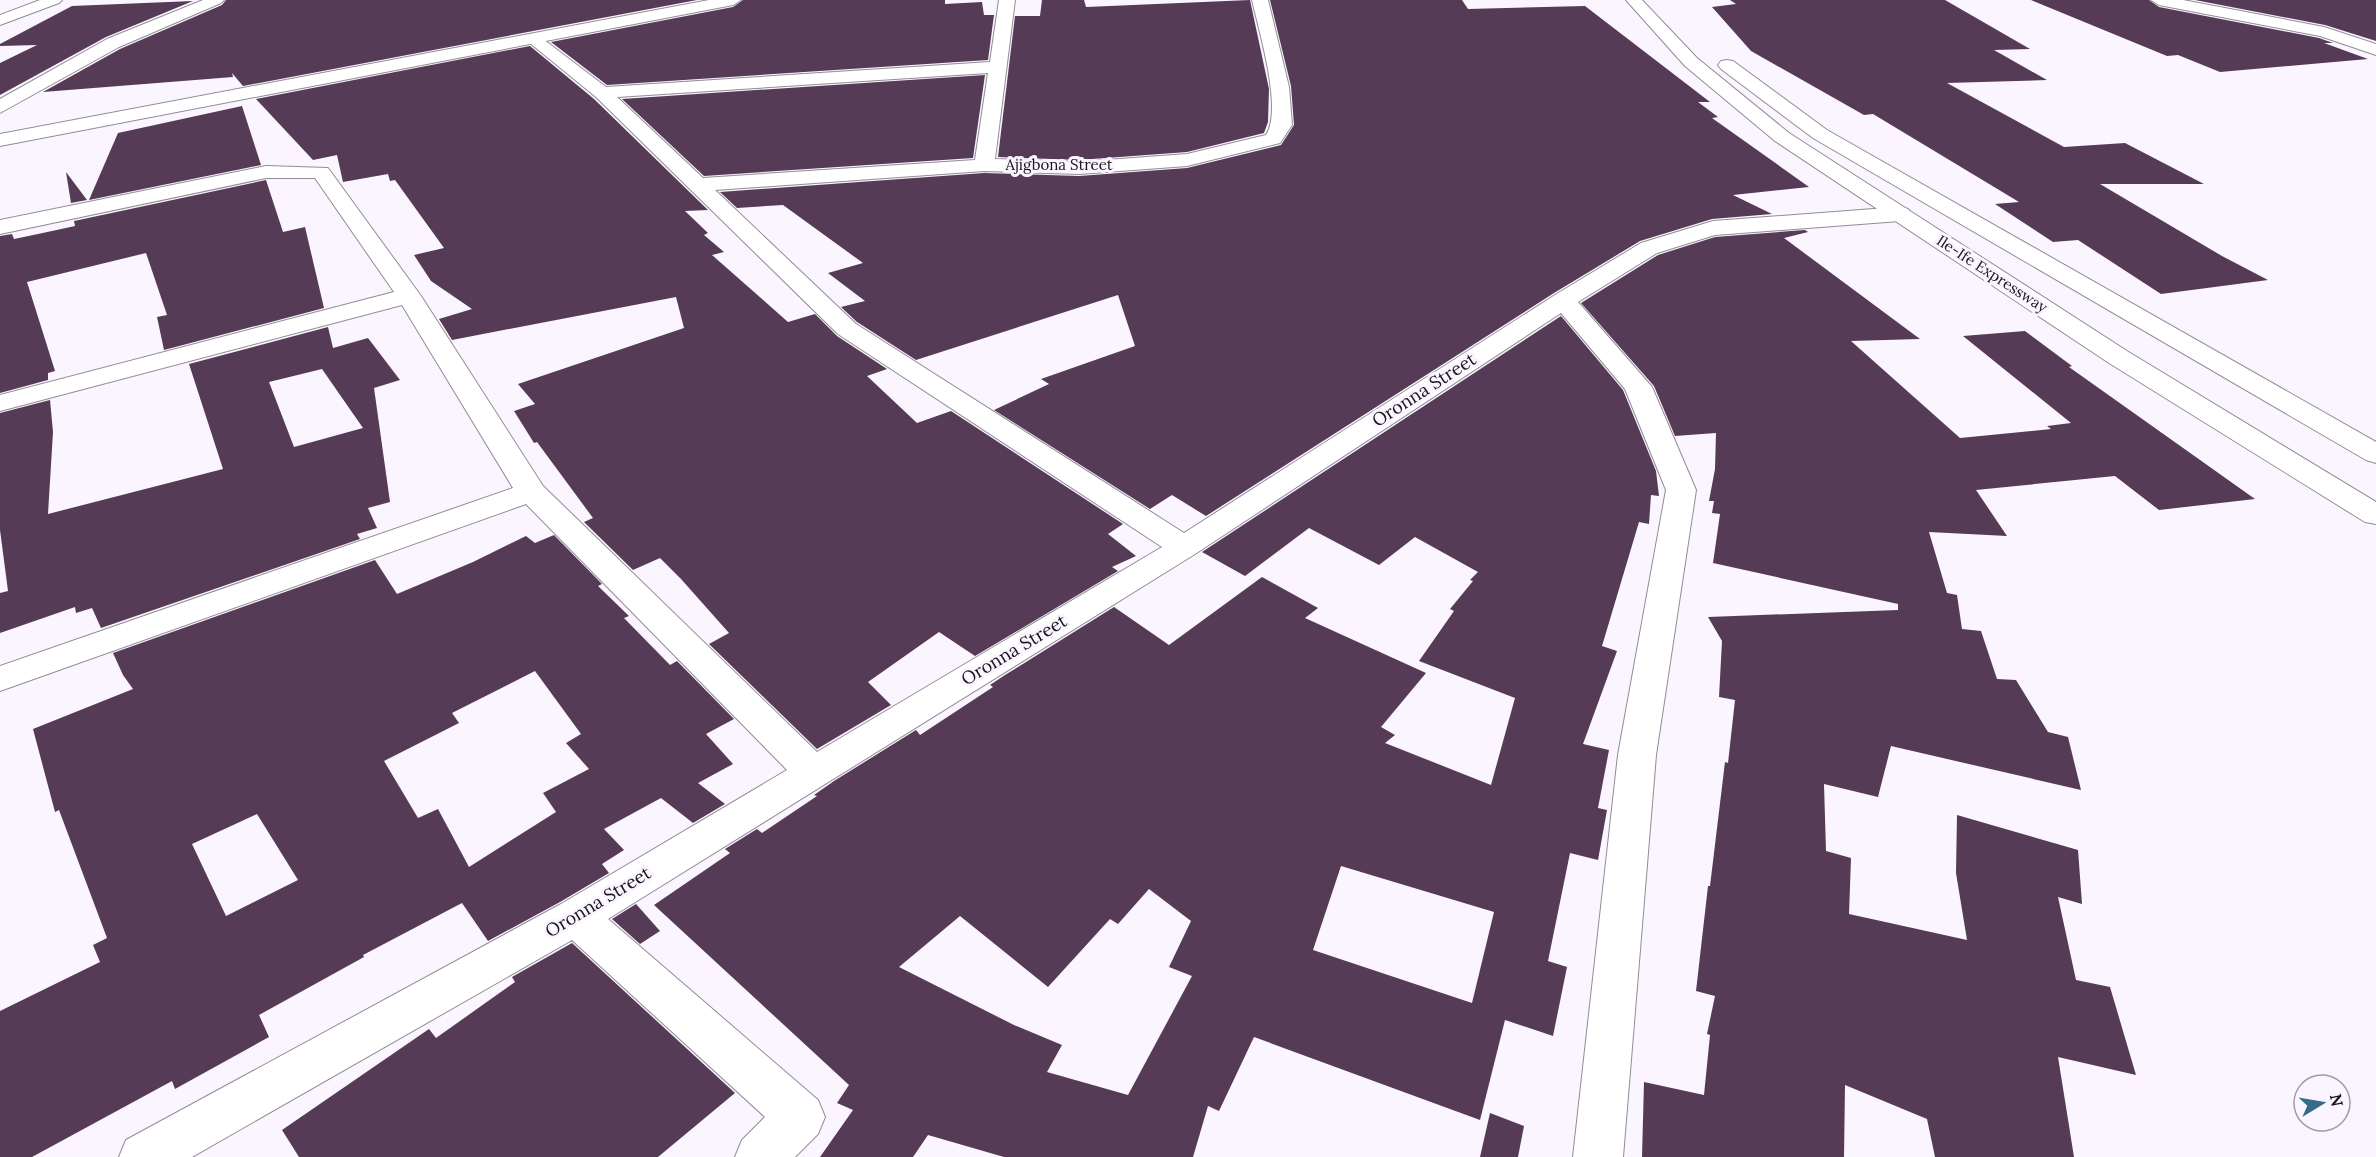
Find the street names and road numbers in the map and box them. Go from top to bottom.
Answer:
street label: Ajigbona Street [1005,155,1113,174]
street label: Ile-Ife Expressway [1933,231,2051,317]
street label: Oronna Street [1367,347,1480,432]
street label: Oronna Street [957,609,1071,690]
street label: Oronna Street [541,861,655,942]

